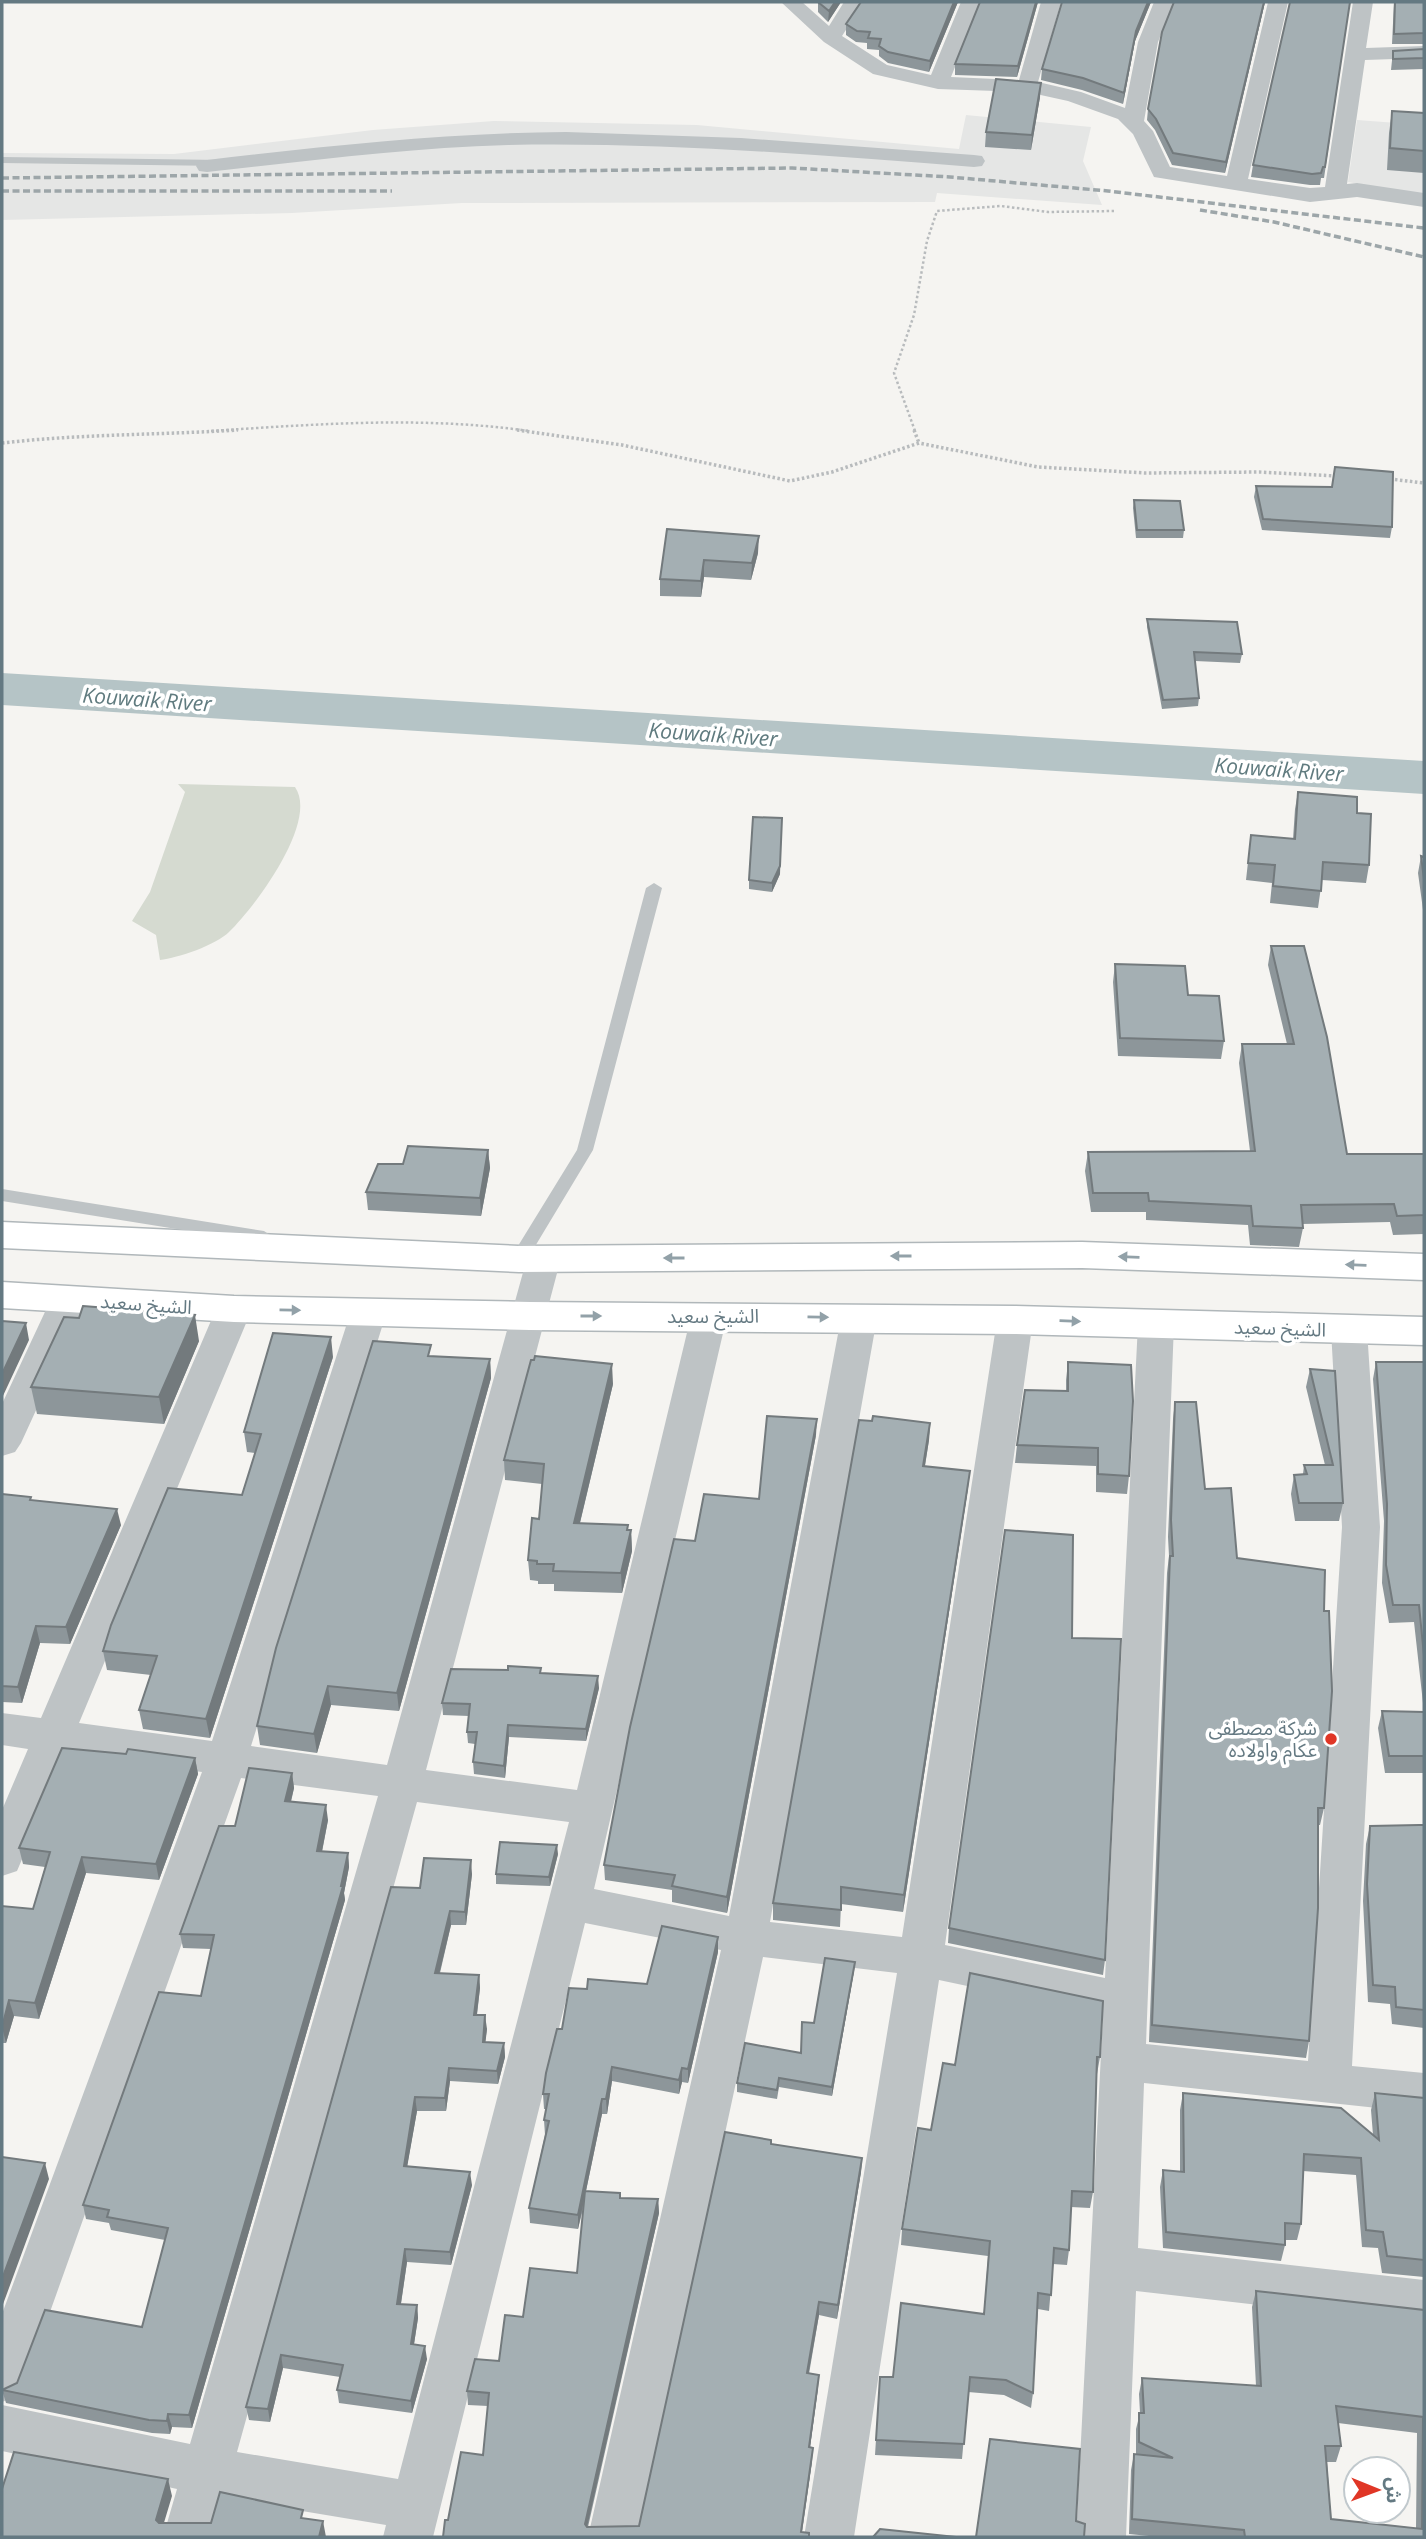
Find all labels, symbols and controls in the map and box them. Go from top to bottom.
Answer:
water label: Kouwaik River [82,681,213,718]
water label: Kouwaik River [648,716,779,753]
water label: Kouwaik River [1214,751,1345,788]
one-way arrow [890,1250,912,1262]
one-way arrow [1117,1251,1139,1263]
one-way arrow [662,1252,684,1264]
one-way arrow [1345,1259,1367,1270]
street label: الشيخ سعيد [99,1288,193,1322]
street label: الشيخ سعيد [667,1303,759,1331]
one-way arrow [279,1304,301,1316]
one-way arrow [580,1310,602,1322]
one-way arrow [808,1311,830,1323]
street label: الشيخ سعيد [1234,1313,1326,1345]
one-way arrow [1060,1316,1082,1327]
place label: شركة مصطفى عكام واولاده [1208,1715,1317,1765]
marker: شركة مصطفى عكام واولاده [1323,1731,1339,1747]
north arrow [1342,2455,1412,2525]
text: ش [1381,2477,1407,2504]

